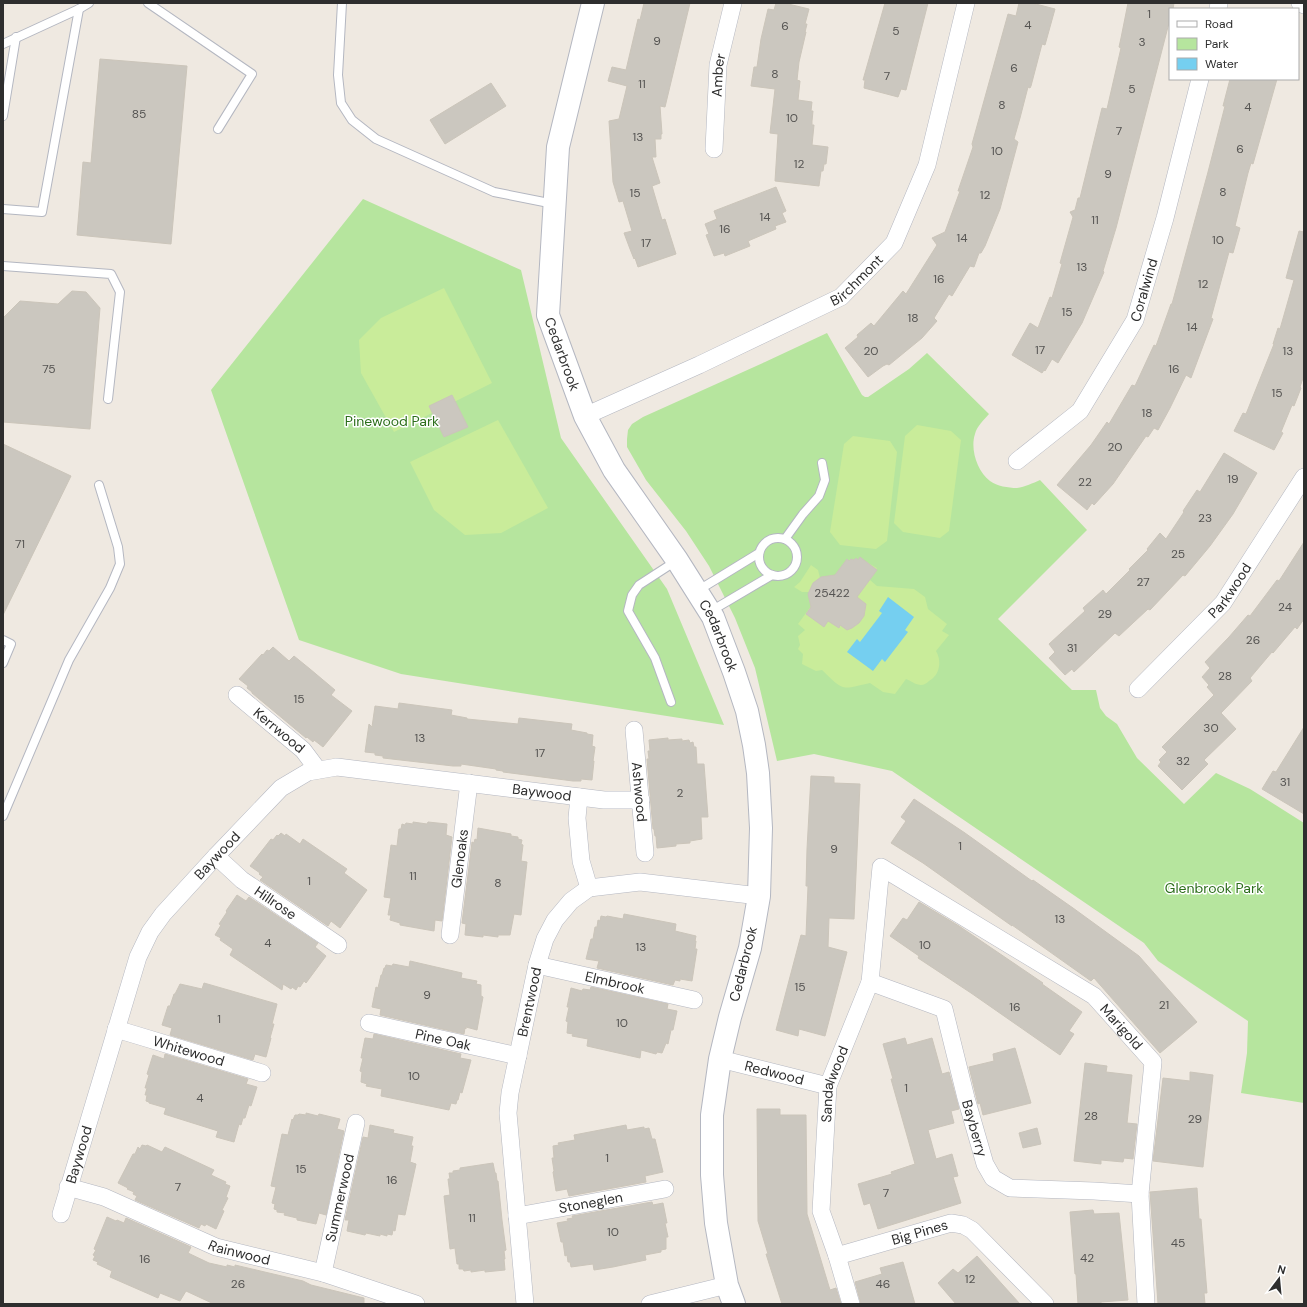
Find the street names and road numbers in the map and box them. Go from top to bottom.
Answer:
street label: Amber [707,51,730,97]
street label: Birchmont [827,251,887,310]
street label: Coralwind [1126,256,1162,324]
street label: Cedarbrook [541,315,584,393]
street label: Parkwood [1204,560,1255,622]
street label: Cedarbrook [695,596,742,674]
street label: Kerrwood [250,703,309,757]
street label: Ashwood [628,761,651,823]
street label: Baywood [511,780,572,805]
street label: Baywood [190,827,244,883]
street label: Glenoaks [447,828,472,889]
street label: Hillrose [251,882,300,924]
street label: Cedarbrook [725,925,761,1003]
street label: Brentwood [513,965,545,1038]
street label: Elmbrook [583,967,647,998]
street label: Marigold [1096,1000,1147,1054]
street label: Pine Oak [414,1025,473,1054]
street label: Whitewood [151,1032,227,1070]
street label: Sandalwood [817,1043,852,1123]
street label: Redwood [743,1057,806,1089]
street label: Bayberry [958,1098,992,1159]
street label: Baywood [62,1124,96,1186]
street label: Summerwood [321,1152,358,1244]
street label: Stoneglen [557,1188,624,1217]
street label: Big Pines [889,1215,950,1249]
street label: Rainwood [205,1236,272,1269]

